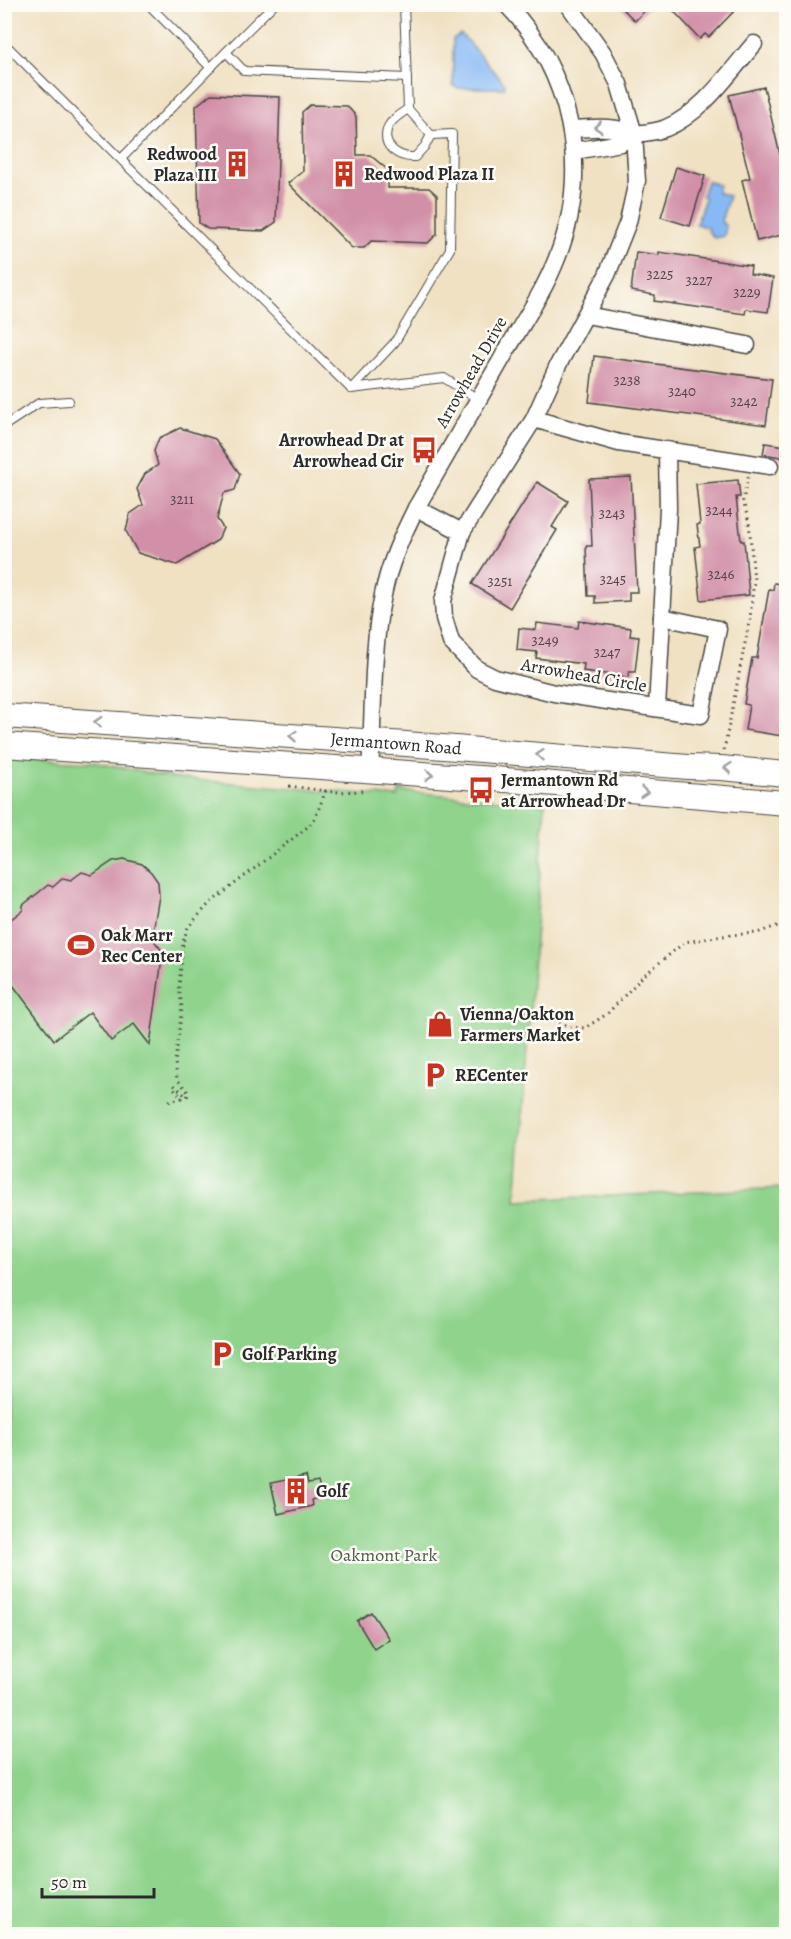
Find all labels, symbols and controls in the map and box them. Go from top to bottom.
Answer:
one-way arrow [593,121,602,134]
place label: Redwood Plaza III [147,142,217,187]
building icon: Redwood Plaza III [222,149,252,179]
building icon: Redwood Plaza II [329,159,359,189]
place label: Redwood Plaza II [364,162,494,186]
house number: 3225 [647,264,673,284]
house number: 3227 [686,270,713,290]
house number: 3229 [733,282,761,302]
street label: Arrowhead Drive [429,312,513,433]
house number: 3238 [614,370,640,390]
house number: 3240 [668,381,696,401]
house number: 3242 [730,391,758,411]
place label: Arrowhead Dr at Arrowhead Cir [278,428,405,473]
bus stop icon: Arrowhead Dr at Arrowhead Cir [409,435,439,465]
house number: 3211 [170,489,194,509]
house number: 3244 [706,500,733,520]
house number: 3243 [599,503,625,523]
house number: 3246 [707,564,735,584]
house number: 3245 [600,569,626,589]
house number: 3251 [488,571,512,591]
house number: 3249 [532,630,559,650]
house number: 3247 [594,642,621,662]
street label: Arrowhead Circle [518,652,649,698]
one-way arrow [94,716,103,729]
street label: Jermantown Road [330,727,463,761]
one-way arrow [288,730,297,743]
one-way arrow [536,749,545,762]
one-way arrow [724,762,733,775]
one-way arrow [424,768,433,781]
place label: Jermantown Rd at Arrowhead Dr [501,768,627,813]
bus stop icon: Jermantown Rd at Arrowhead Dr [466,775,496,805]
one-way arrow [639,785,648,798]
place label: Oak Marr Rec Center [101,923,183,968]
sports icon: Oak Marr Rec Center [66,930,96,960]
place label: Vienna/Oakton Farmers Market [459,1002,580,1047]
shop icon: Vienna/Oakton Farmers Market [425,1009,455,1039]
parking icon: RECenter [420,1060,450,1090]
place label: RECenter [455,1063,529,1087]
parking icon: Golf Parking [207,1339,237,1369]
place label: Golf Parking [242,1342,337,1366]
building icon: Golf [281,1476,311,1506]
place label: Golf [316,1479,351,1503]
park label: Oakmont Park [331,1543,437,1567]
scale bar [42,1861,154,1899]
text: 50 m [51,1870,87,1894]

